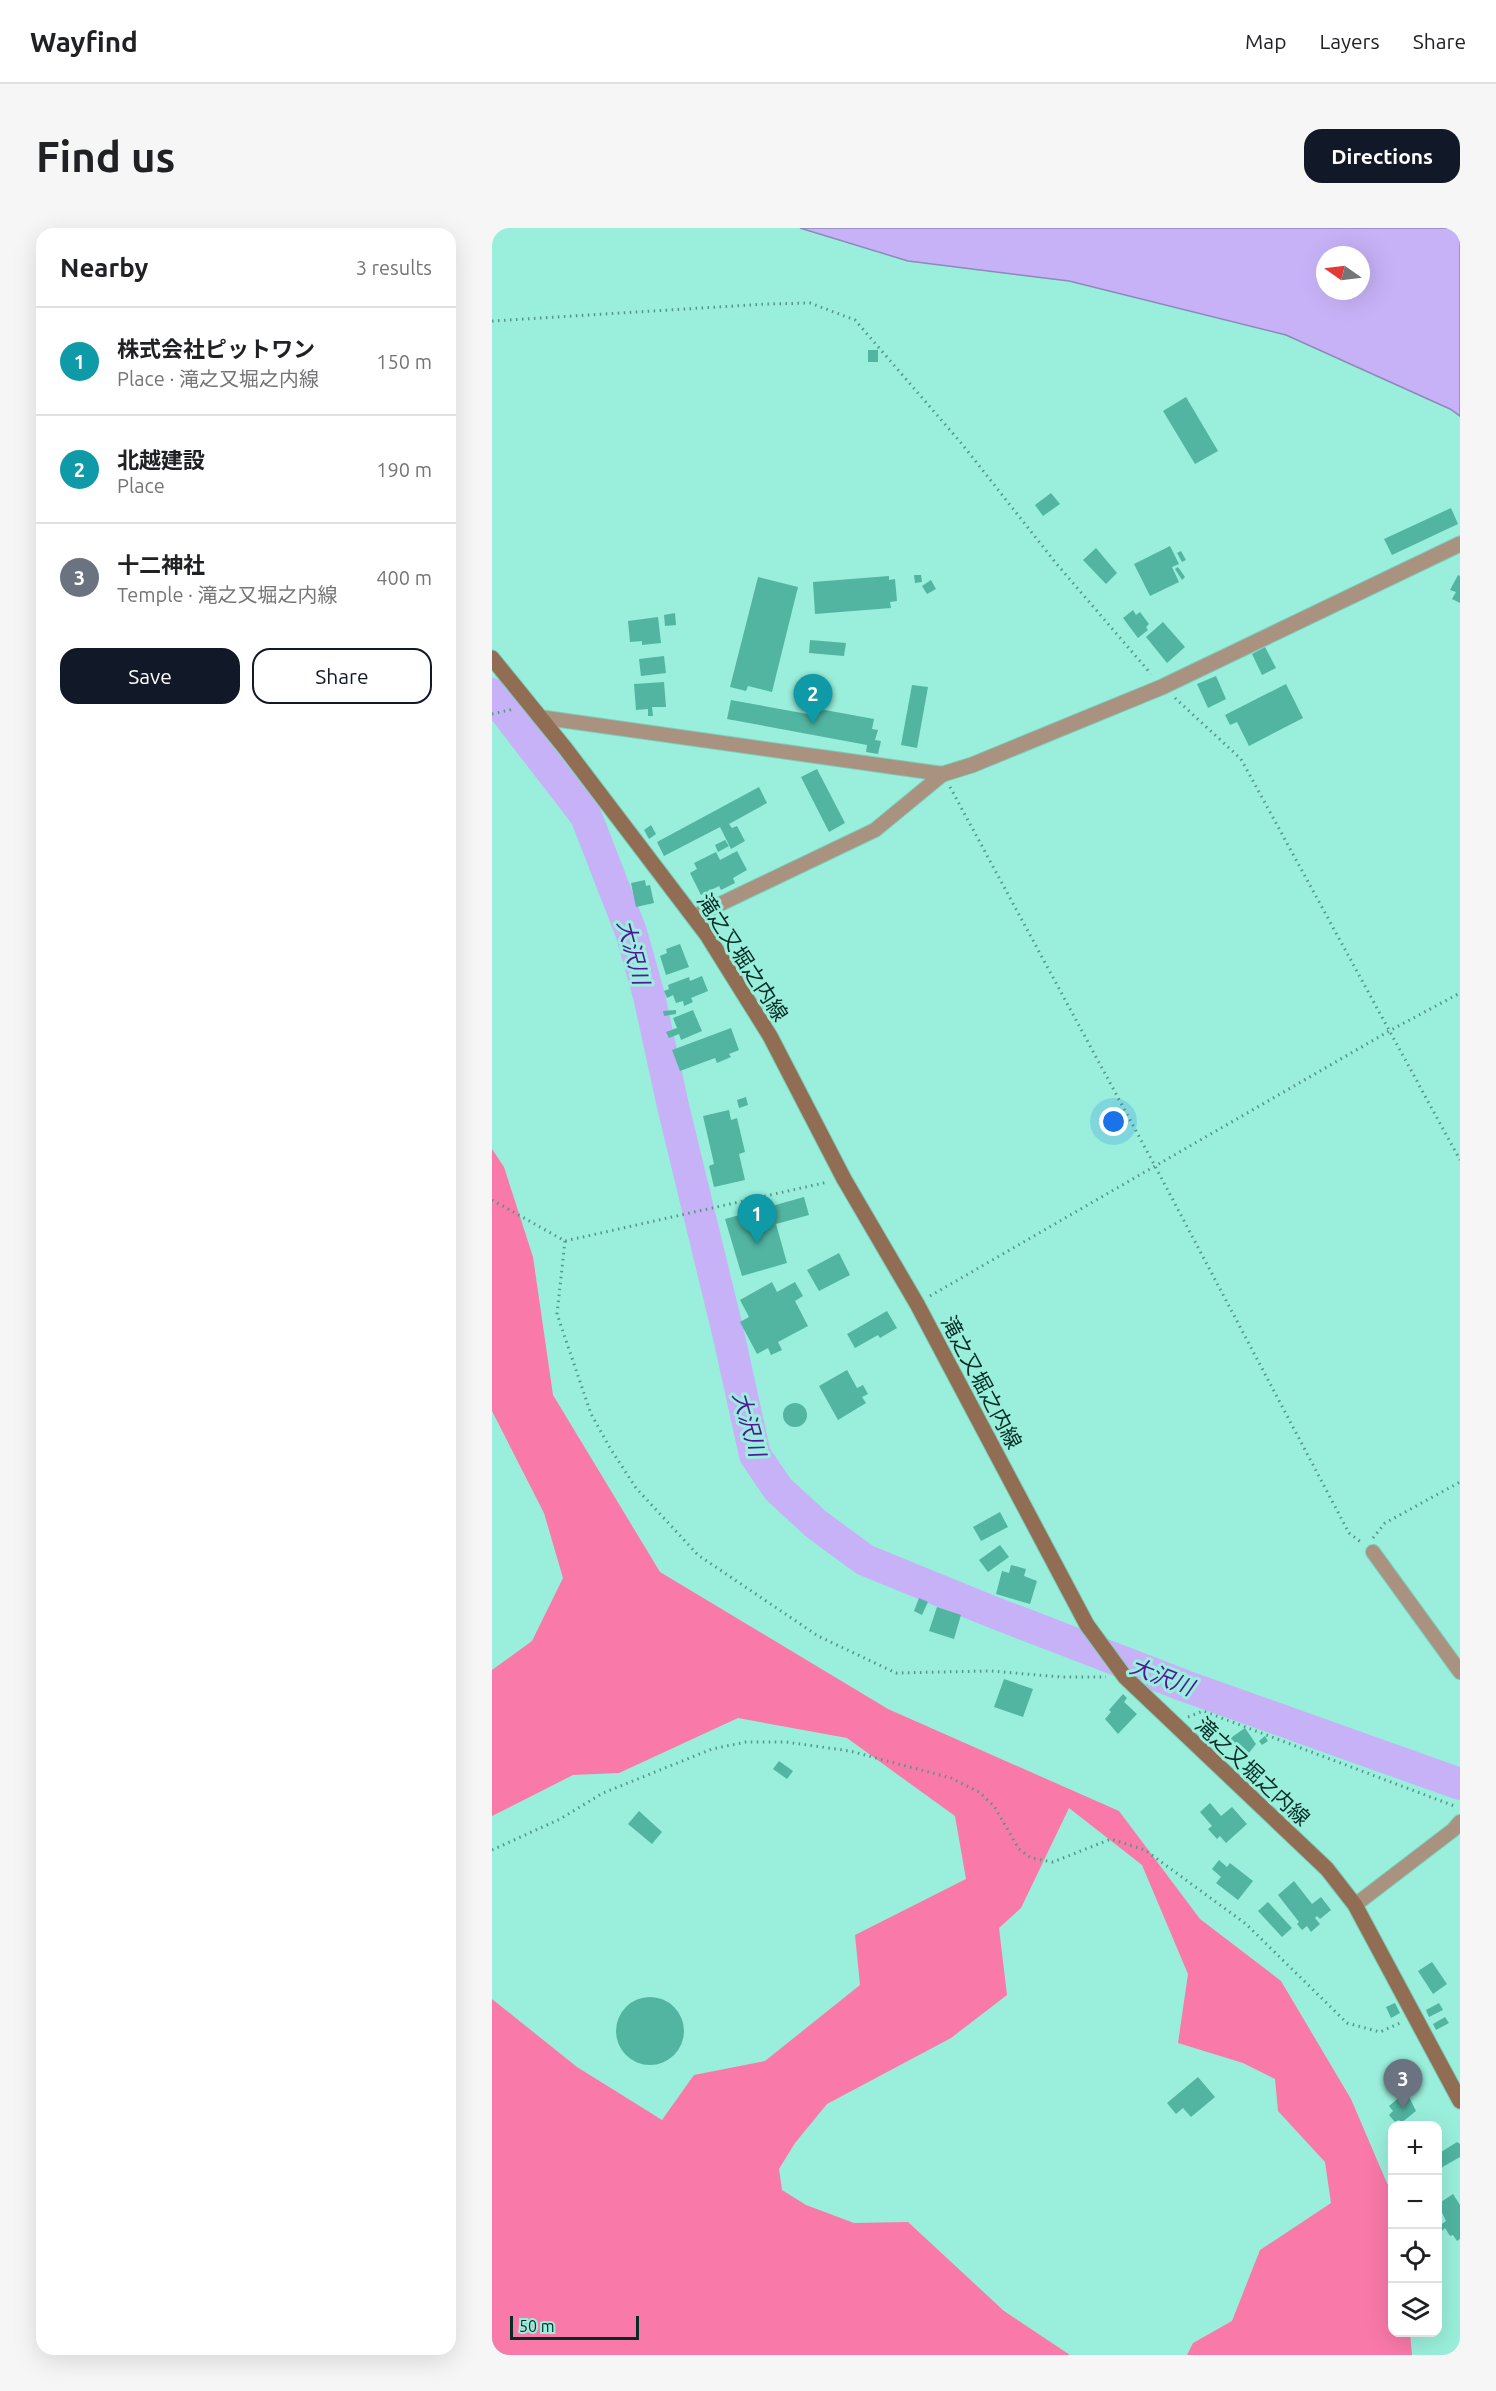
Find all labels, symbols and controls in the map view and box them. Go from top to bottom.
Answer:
text: Wayfind [30,26,138,57]
text: Map [1245,29,1286,53]
text: Layers [1319,29,1380,53]
text: Share [1413,29,1466,53]
button: Directions [1304,129,1460,183]
text: Find us [36,133,175,180]
north arrow [1316,246,1370,300]
text: Nearby [60,253,148,282]
text: 3 results [356,256,432,279]
text: 株式会社ピットワン [117,336,315,361]
text: 1 [74,350,85,373]
text: 150 m [376,350,432,373]
text: Place · 滝之又堀之内線 [117,367,319,390]
text: 北越建設 [117,447,205,472]
text: 2 [74,458,85,481]
text: 190 m [376,458,432,481]
text: Place [117,474,165,497]
text: 十二神社 [117,552,205,577]
text: 3 [74,566,85,589]
text: 400 m [376,566,432,589]
text: Temple · 滝之又堀之内線 [117,583,338,606]
button: Save [60,648,240,704]
button: Share [252,648,432,704]
pin: 2 [794,674,832,724]
street label: 滝之又堀之内線 [693,889,793,1025]
water label: 大沢川 [613,917,655,989]
your location [1099,1107,1128,1136]
pin: 1 [738,1194,776,1244]
street label: 滝之又堀之内線 [937,1311,1027,1453]
water label: 大沢川 [729,1389,772,1461]
water label: 大沢川 [1127,1653,1199,1700]
street label: 滝之又堀之内線 [1191,1712,1315,1830]
pin: 3 [1384,2060,1422,2109]
map controls [1388,2121,1442,2337]
button: + [1388,2121,1442,2175]
button: − [1388,2175,1442,2229]
button: locate [1388,2229,1442,2283]
button: layers [1388,2283,1442,2337]
scale bar [510,2313,639,2340]
text: 50 m [519,2317,555,2335]

